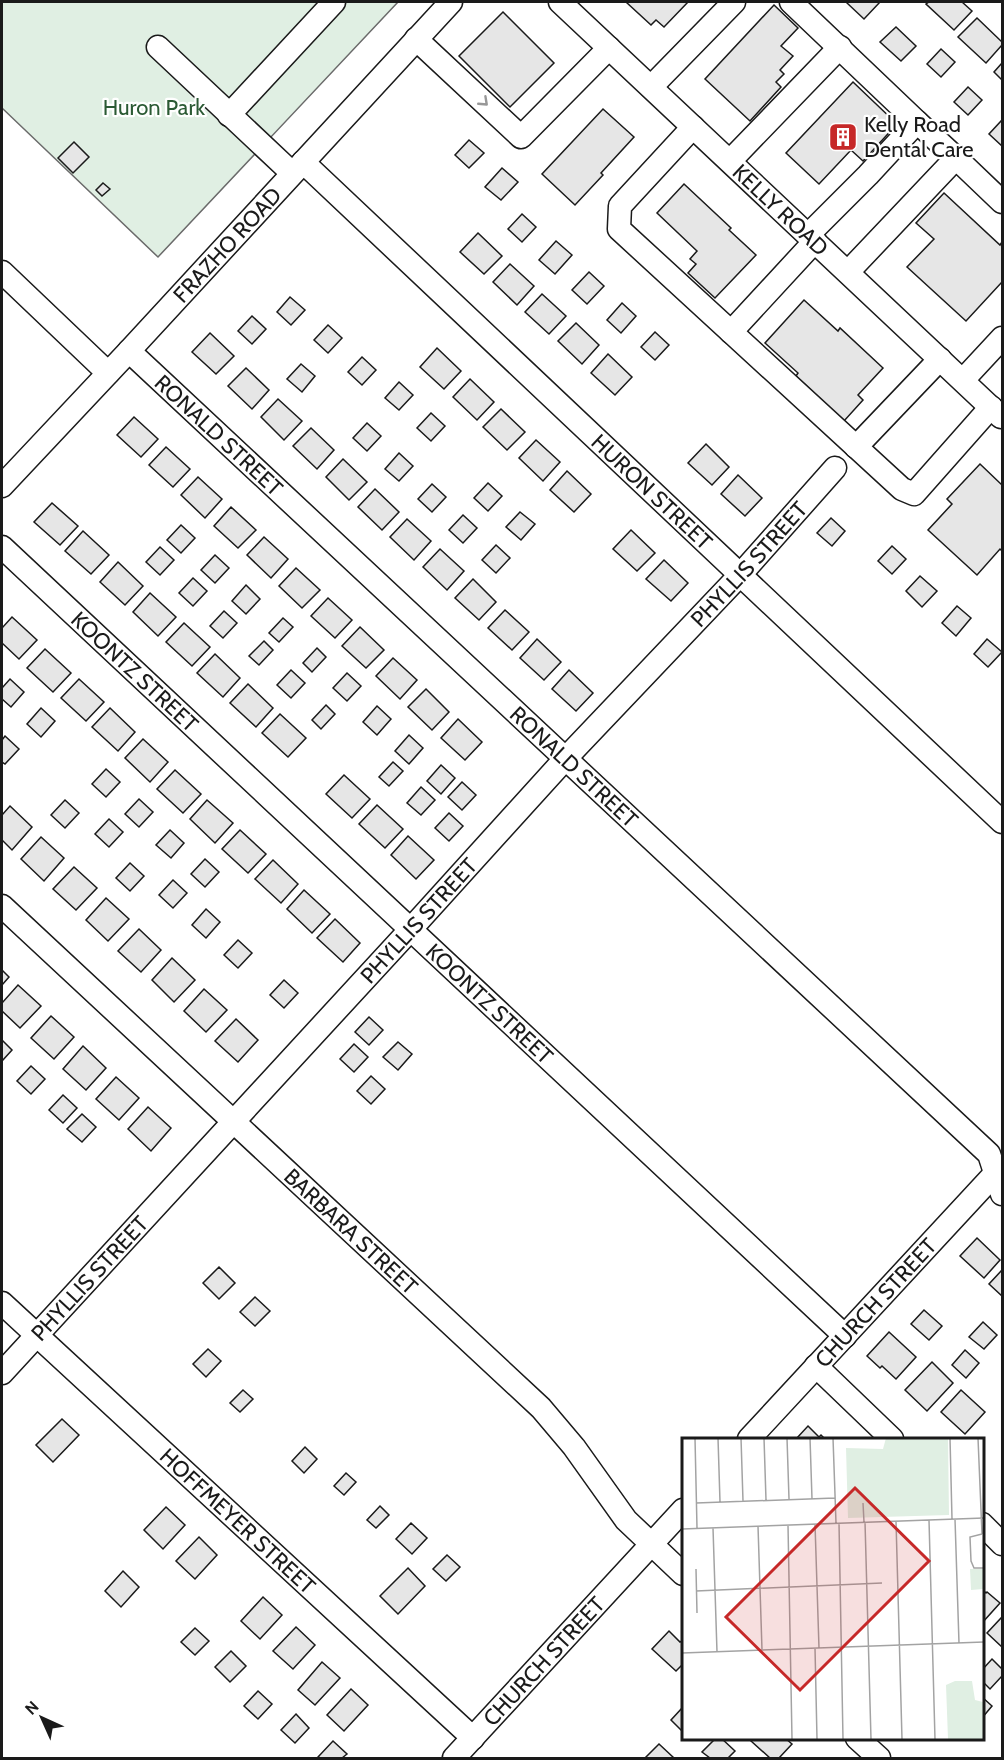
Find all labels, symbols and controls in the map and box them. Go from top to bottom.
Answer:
park label: Huron Park [103,94,205,121]
one-way arrow [477,95,487,106]
place label: Kelly Road Dental Care [864,111,973,163]
building icon: Kelly Road Dental Care [827,121,859,153]
street label: KELLY ROAD [727,158,834,261]
street label: FRAZHO ROAD [167,181,287,308]
street label: RONALD STREET [149,369,289,501]
street label: HURON STREET [586,428,718,555]
street label: PHYLLIS STREET [685,495,813,632]
street label: KOONTZ STREET [66,605,204,737]
street label: RONALD STREET [505,700,644,833]
street label: PHYLLIS STREET [354,852,483,989]
street label: KOONTZ STREET [421,938,559,1070]
street label: BARBARA STREET [279,1162,424,1300]
street label: PHYLLIS STREET [25,1210,154,1346]
street label: CHURCH STREET [809,1232,942,1373]
inset map [682,1438,983,1739]
street label: HOFFMEYER STREET [154,1442,321,1599]
street label: CHURCH STREET [477,1591,610,1731]
north arrow [12,1688,72,1748]
text: N [21,1697,42,1718]

